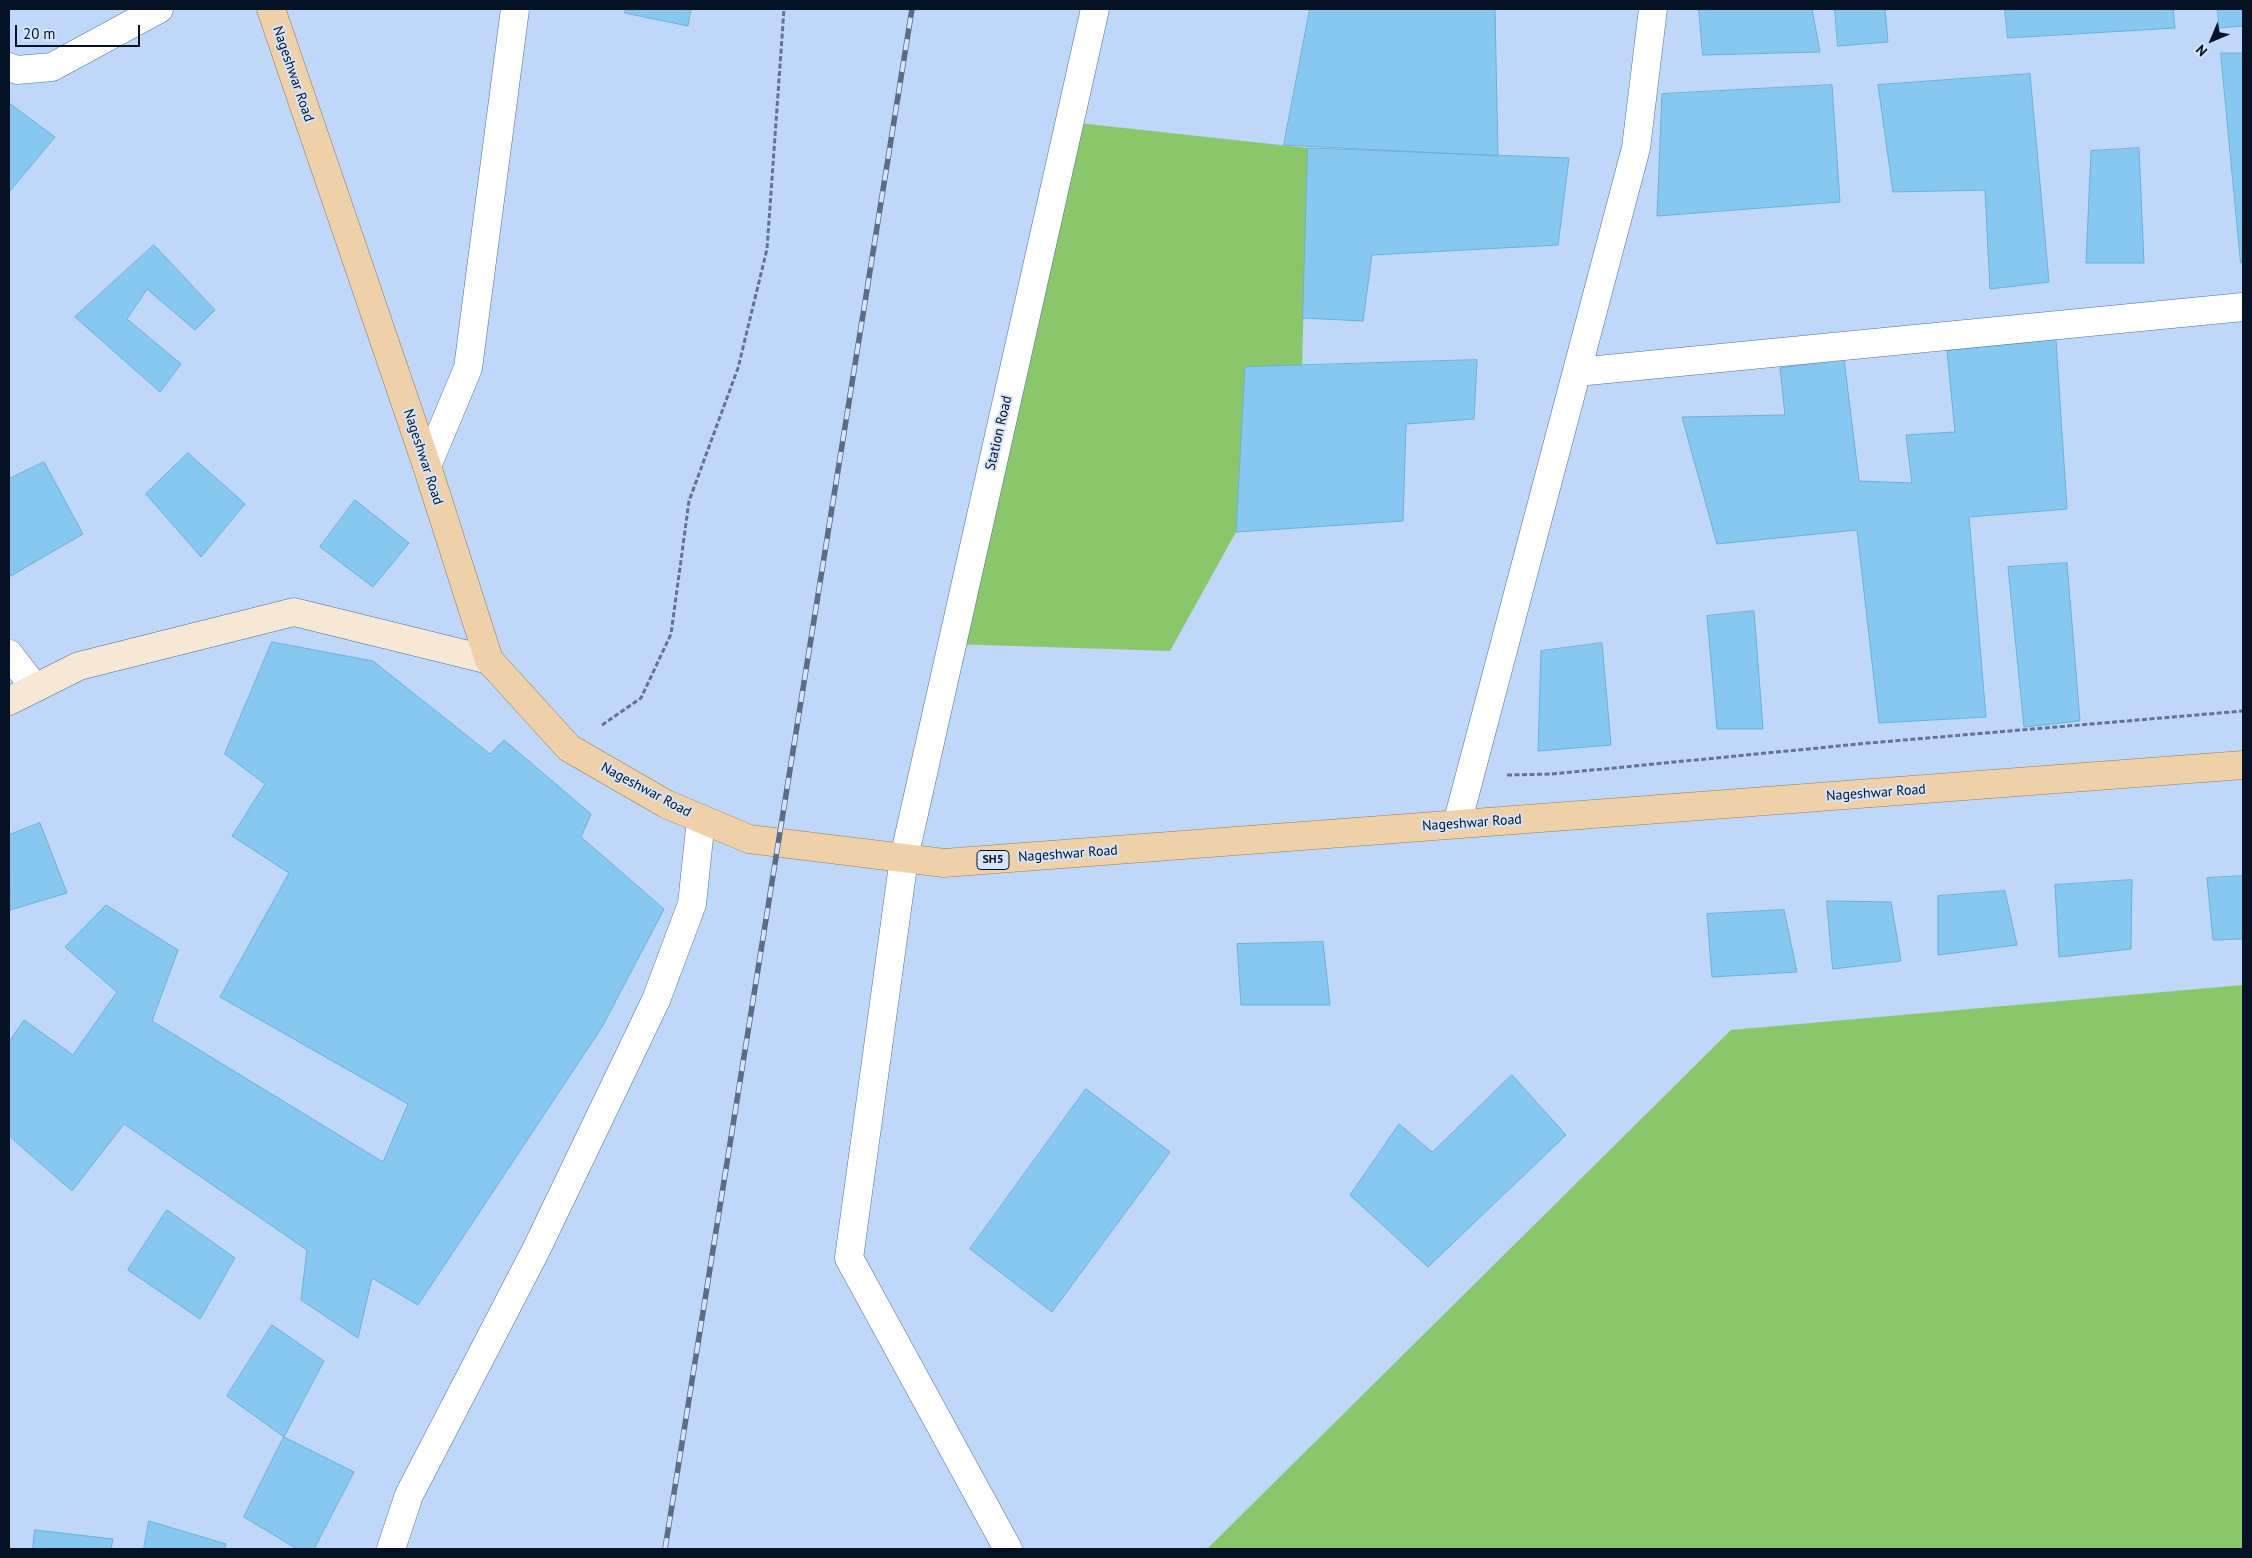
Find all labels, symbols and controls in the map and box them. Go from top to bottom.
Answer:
scale bar [18,15,142,47]
north arrow [2187,15,2237,65]
text: 20 m [23,24,56,43]
street label: Nageshwar Road [269,24,317,124]
text: N [2192,41,2211,60]
street label: Station Road [982,394,1016,472]
street label: Nageshwar Road [400,407,446,507]
street label: Nageshwar Road [598,759,694,821]
street label: Nageshwar Road [1826,781,1926,805]
street label: Nageshwar Road [1422,811,1522,835]
street label: Nageshwar Road [1018,842,1118,866]
road number: SH5 [977,850,1009,870]

